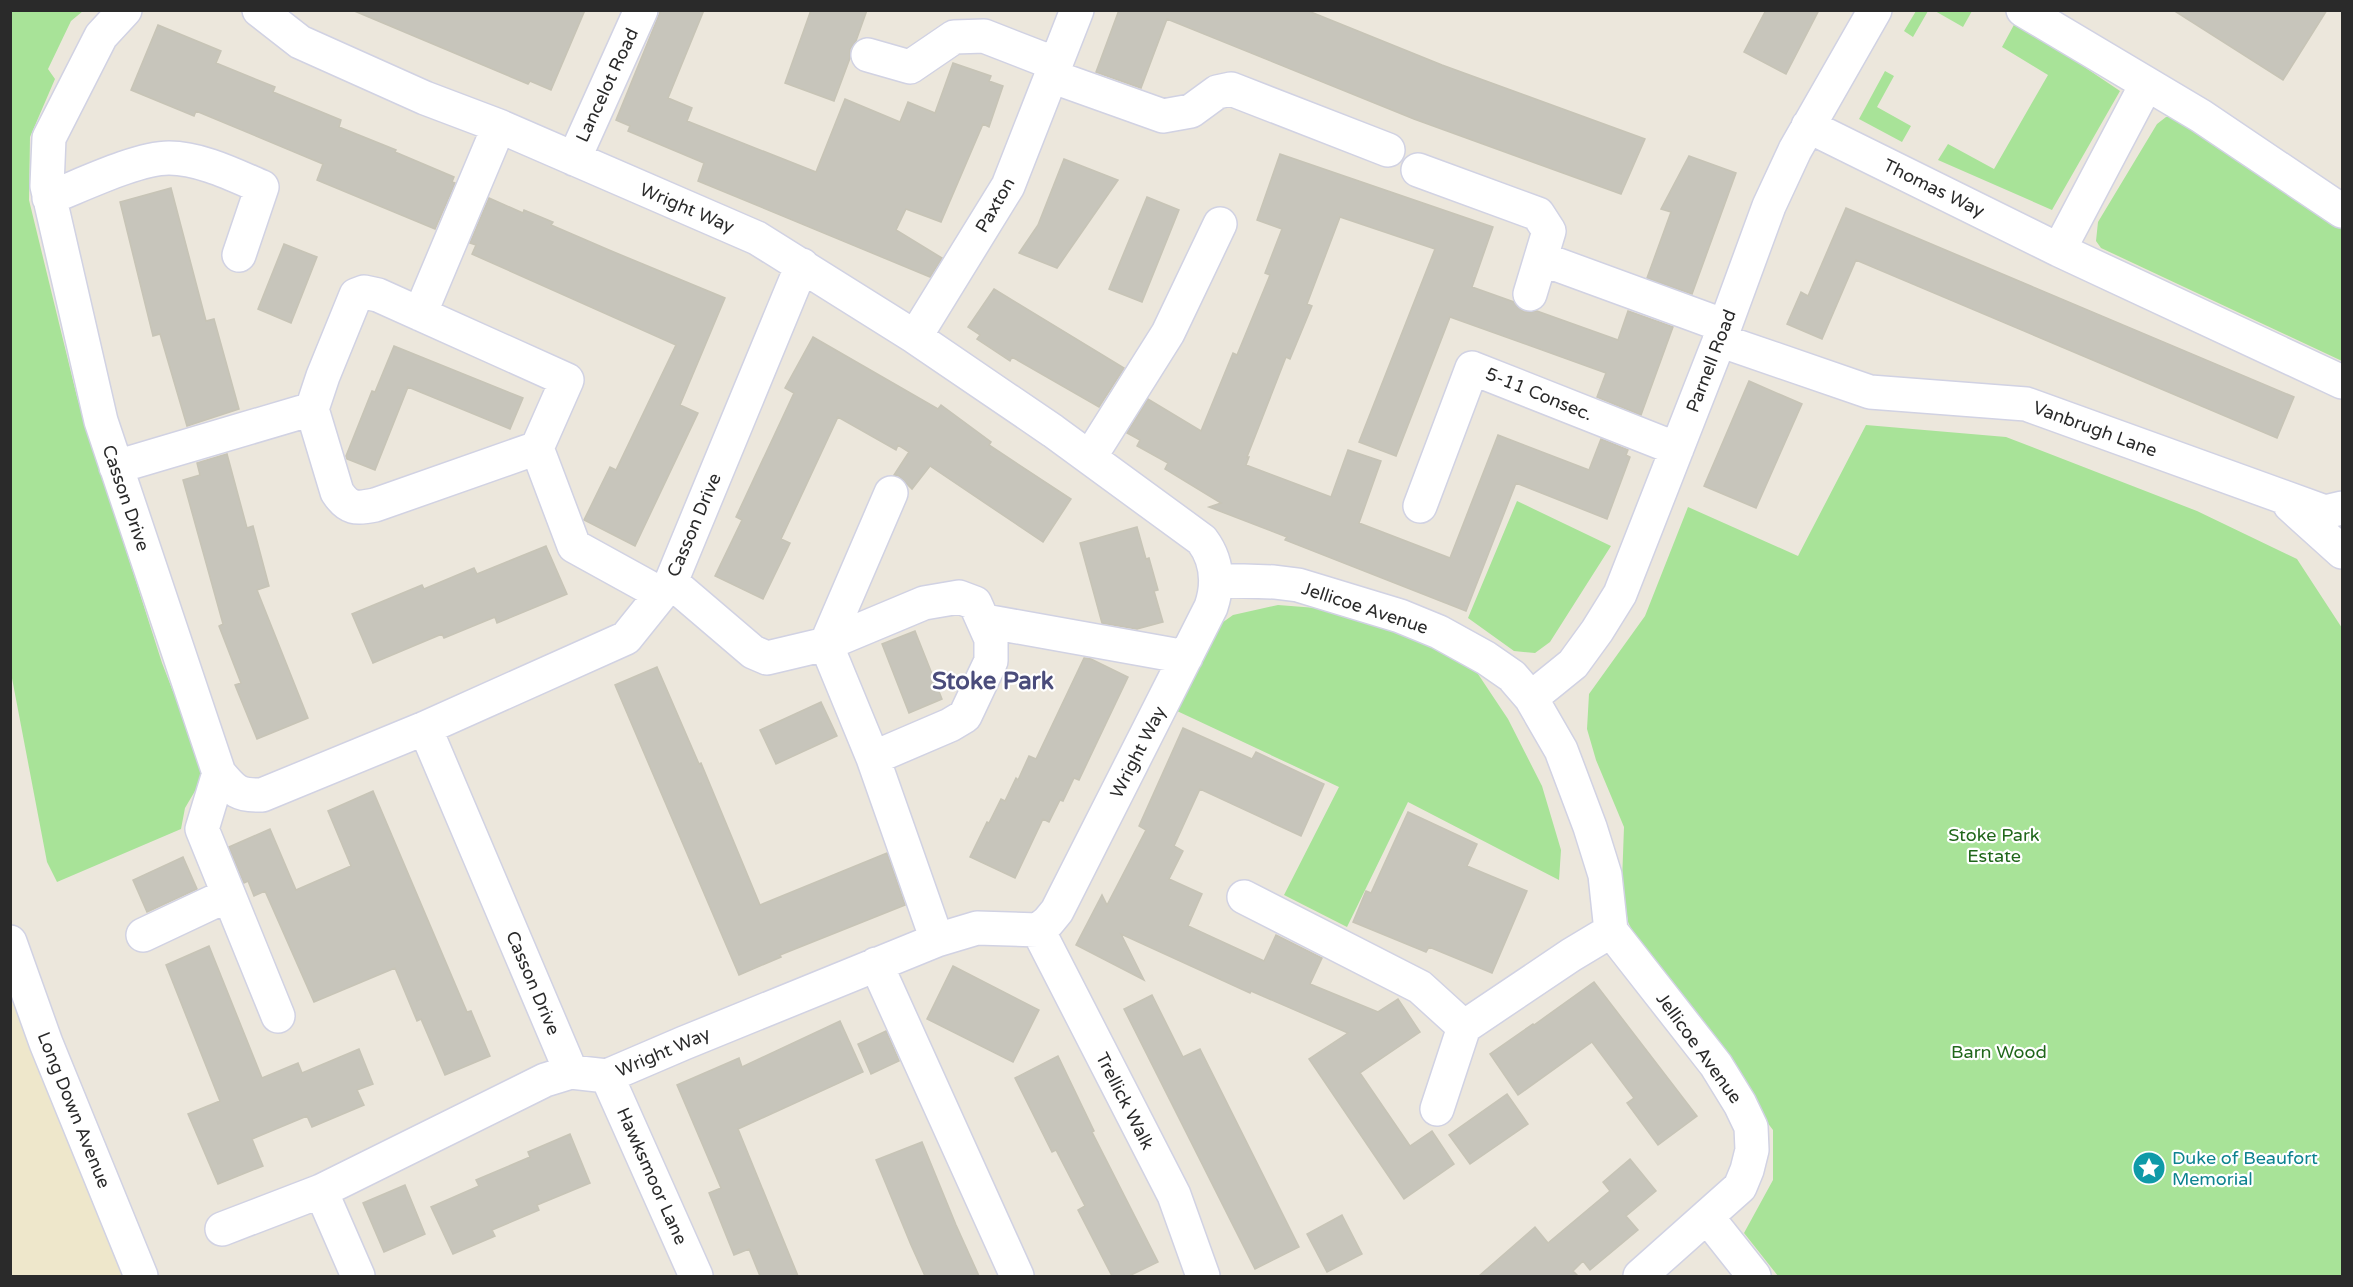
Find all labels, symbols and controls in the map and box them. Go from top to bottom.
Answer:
street label: Lancelot Road [571,24,643,146]
street label: Thomas Way [1880,154,1988,222]
street label: Paxton [970,173,1020,237]
street label: Wright Way [637,178,738,238]
street label: Parnell Road [1681,306,1741,416]
street label: 5-11 Consec. [1482,363,1596,425]
street label: Vanbrugh Lane [2030,396,2160,462]
street label: Casson Drive [98,442,154,554]
street label: Casson Drive [662,470,726,580]
street label: Jellicoe Avenue [1299,577,1431,639]
district label: Stoke Park [932,667,1054,696]
street label: Wright Way [1105,702,1171,802]
park label: Stoke Park Estate [1948,824,2040,867]
street label: Casson Drive [501,928,565,1038]
street label: Jellicoe Avenue [1651,988,1747,1108]
street label: Wright Way [613,1022,714,1082]
street label: Long Down Avenue [33,1029,115,1191]
park label: Barn Wood [1951,1041,2047,1063]
street label: Trellick Walk [1091,1049,1159,1153]
street label: Hawksmoor Lane [612,1104,692,1248]
place label: Duke of Beaufort Memorial [2172,1147,2318,1190]
place icon: Duke of Beaufort Memorial [2131,1150,2167,1186]

